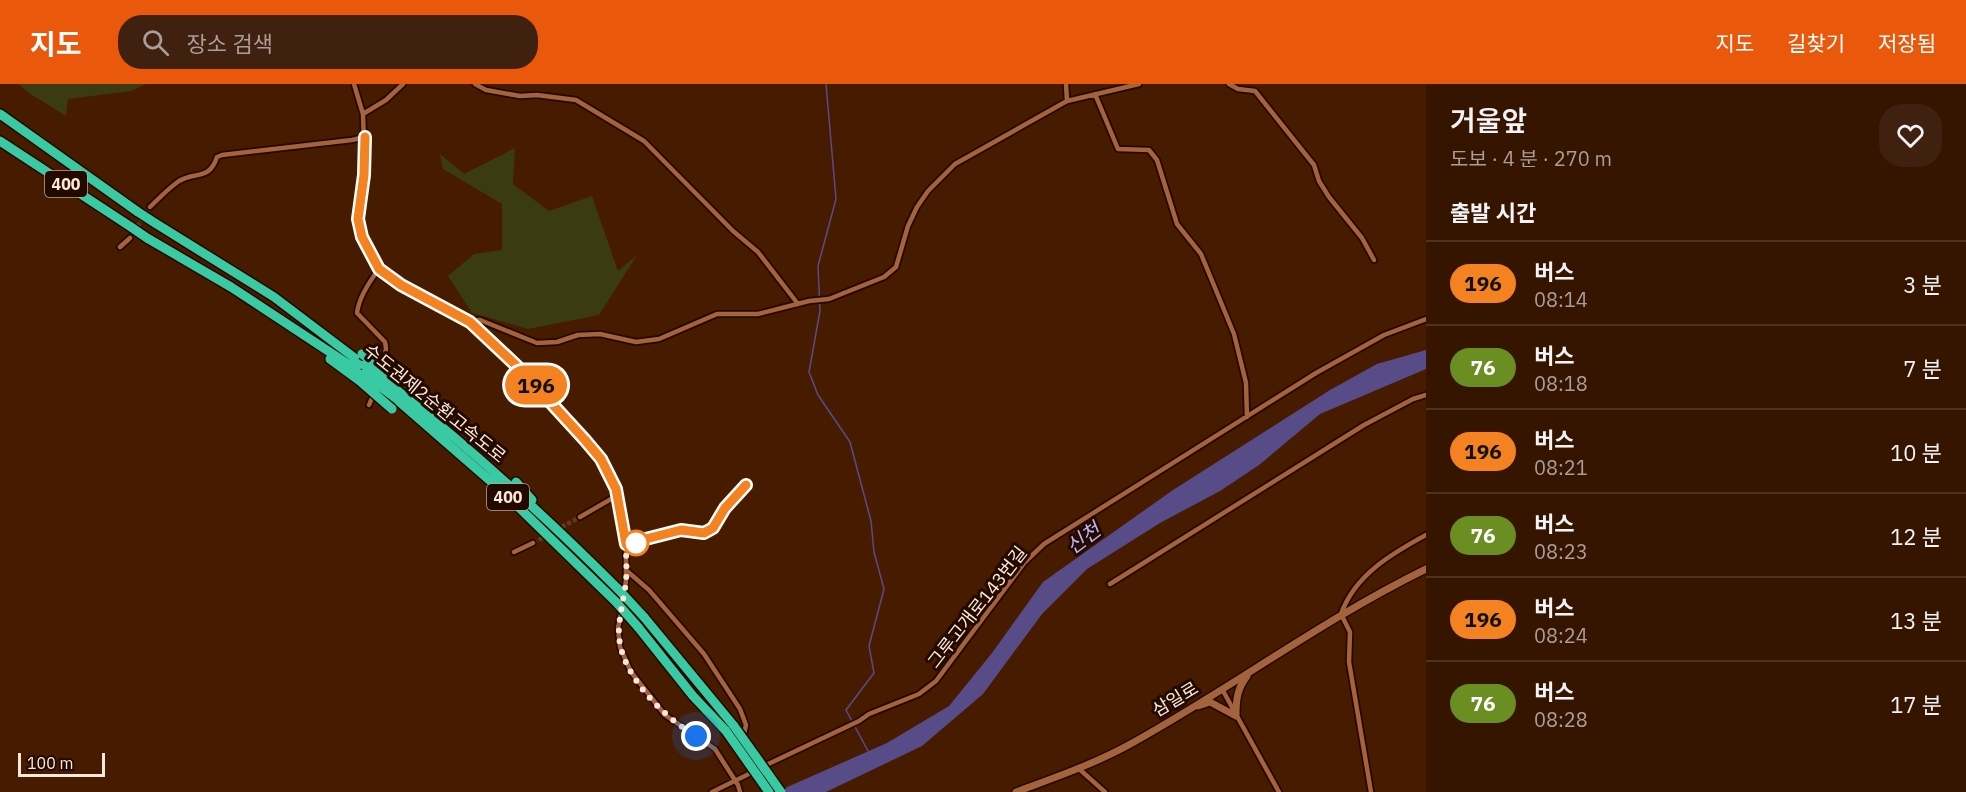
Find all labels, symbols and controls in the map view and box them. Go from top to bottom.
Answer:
search box [118,15,538,69]
text: 지도 [30,25,82,62]
icon: search [139,26,172,59]
text: 장소 검색 [187,29,273,58]
text: 지도 [1715,29,1754,57]
text: 길찾기 [1787,29,1845,57]
text: 저장됨 [1878,29,1936,57]
text: 거울앞 [1450,102,1527,139]
button: heart [1879,104,1942,167]
text: 도보 · 4 분 · 270 m [1450,145,1612,172]
road number: 400 [45,171,87,197]
text: 출발 시간 [1450,198,1536,227]
text: 버스 [1534,257,1574,286]
text: 196 [1464,269,1502,297]
text: 3 분 [1903,270,1942,299]
text: 08:14 [1534,286,1588,313]
street label: 수도권제2순환고속도로 [359,339,511,467]
text: 버스 [1534,341,1574,370]
text: 76 [1470,353,1496,381]
text: 7 분 [1903,354,1942,383]
line badge: 196 [502,366,570,404]
text: 08:18 [1534,370,1588,397]
text: 196 [517,371,555,399]
text: 버스 [1534,425,1574,454]
text: 196 [1464,437,1502,465]
text: 10 분 [1890,438,1942,467]
text: 08:21 [1534,454,1588,481]
road number: 400 [487,484,529,510]
text: 버스 [1534,509,1574,538]
water label: 신천 [1060,515,1108,560]
text: 76 [1470,521,1496,549]
text: 12 분 [1890,522,1942,551]
unlabelled marker [623,530,649,556]
text: 08:23 [1534,538,1588,565]
street label: 그루고개로143번길 [922,541,1032,673]
text: 버스 [1534,593,1574,622]
text: 196 [1464,605,1502,633]
text: 13 분 [1890,606,1942,635]
text: 08:24 [1534,622,1588,649]
street label: 삼일로 [1148,676,1202,722]
text: 버스 [1534,677,1574,706]
text: 76 [1470,689,1496,717]
text: 17 분 [1890,690,1942,719]
text: 08:28 [1534,706,1588,733]
your location [681,721,711,751]
scale bar [18,750,105,778]
text: 100 m [27,753,74,773]

